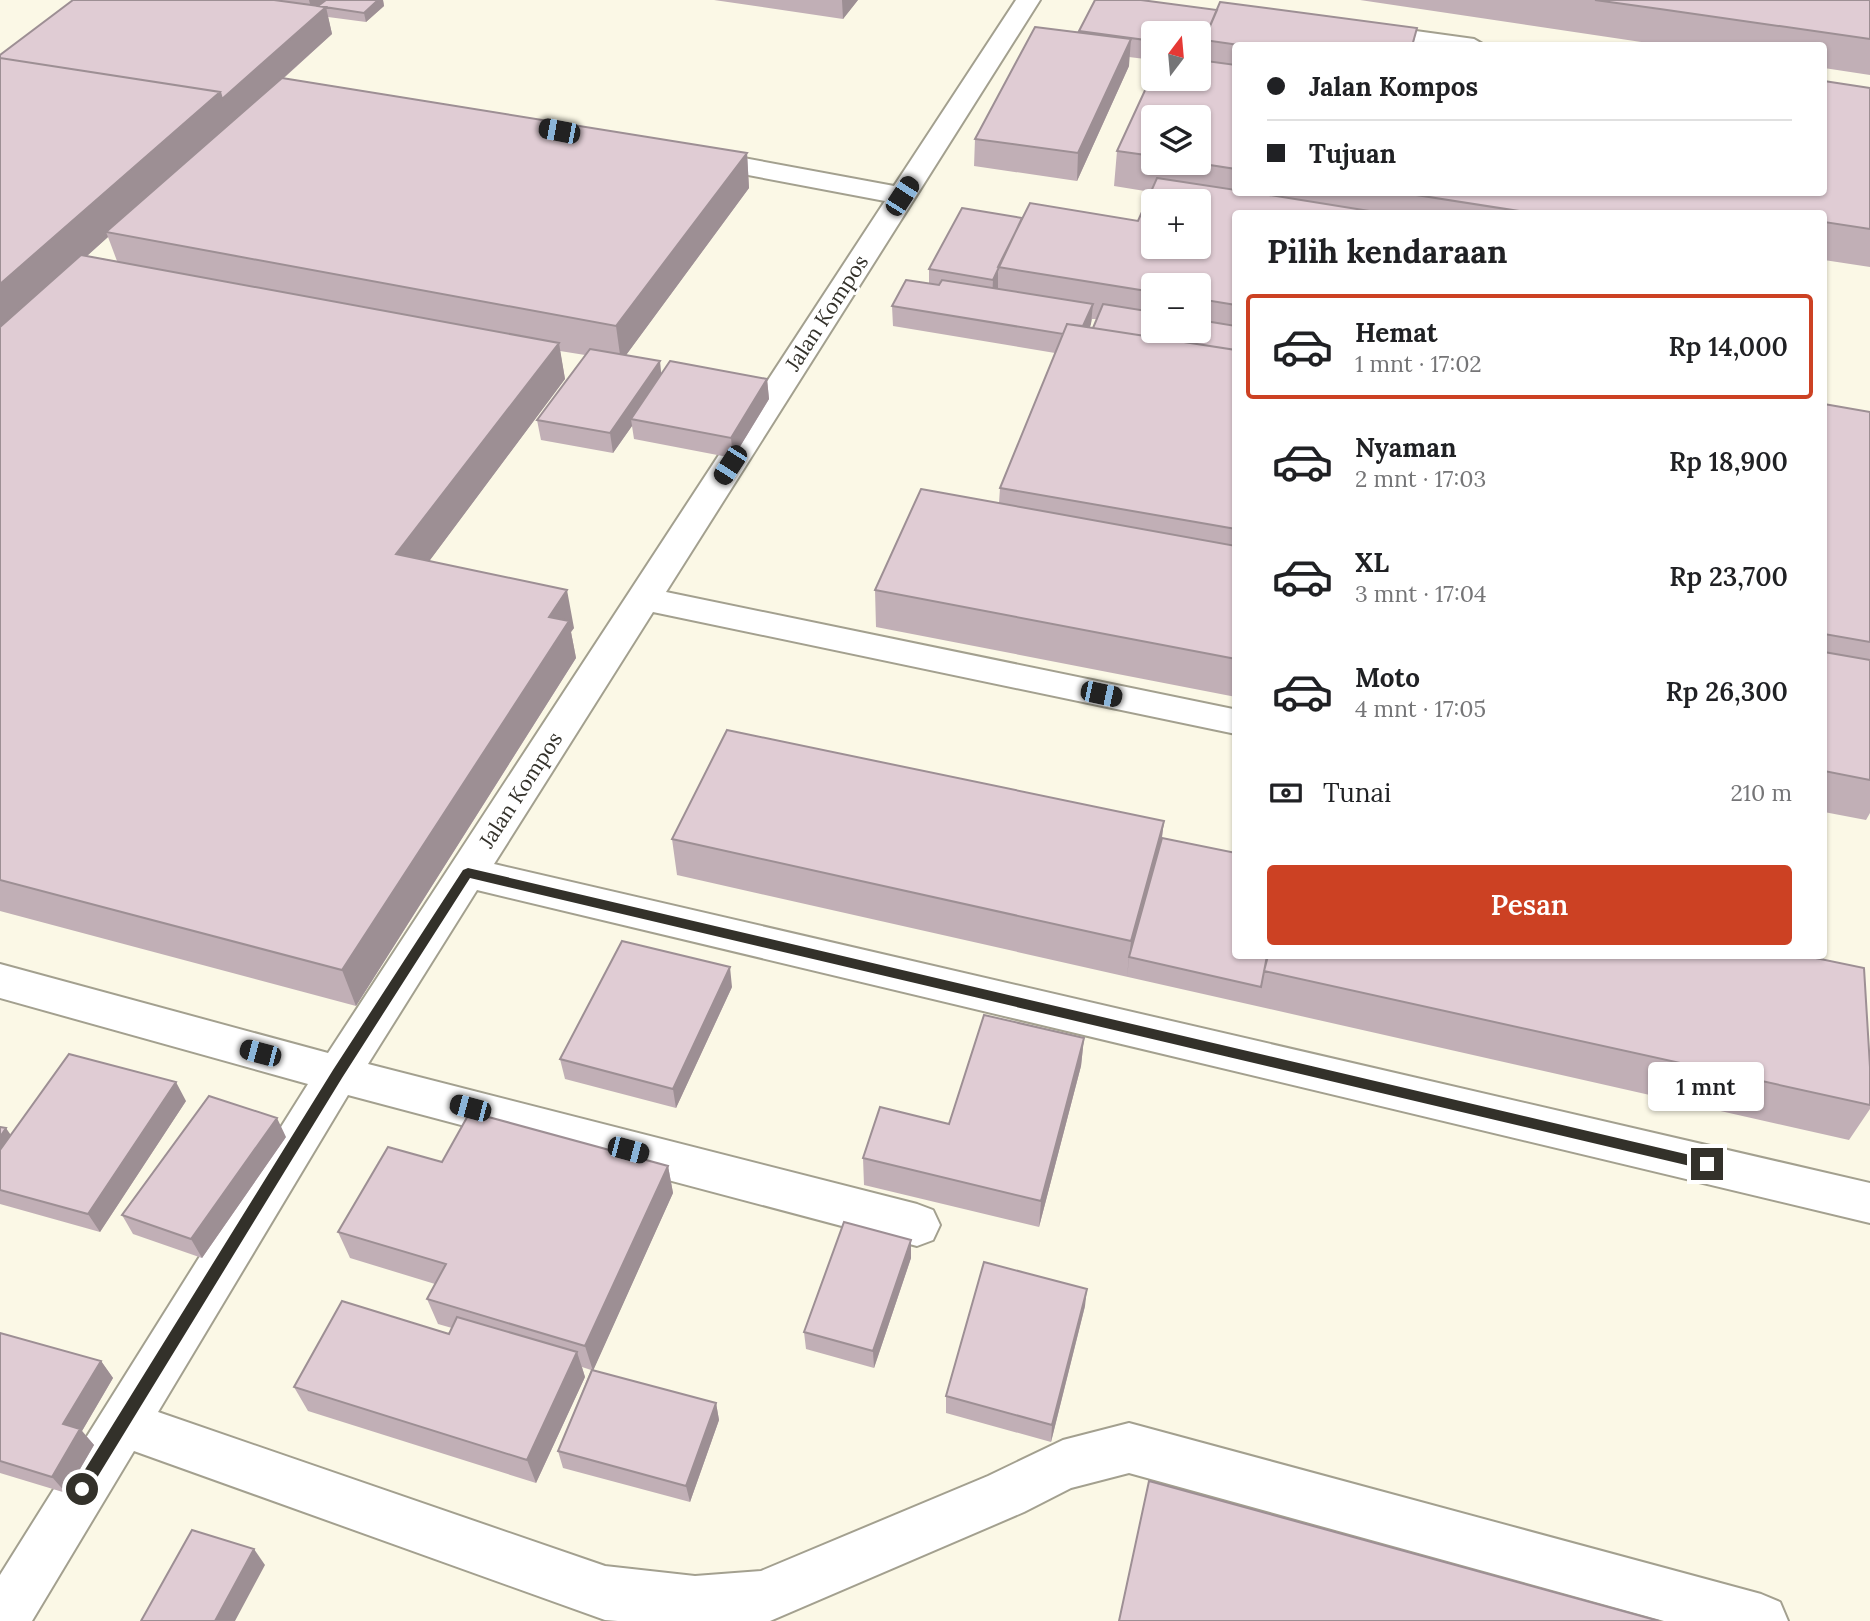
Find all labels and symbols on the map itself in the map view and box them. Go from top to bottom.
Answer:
north arrow [1141,21,1211,91]
car [537,117,582,145]
car [882,173,923,219]
street label: Jalan Kompos [779,250,874,377]
car [710,442,751,488]
car [1079,679,1124,709]
street label: Jalan Kompos [473,727,568,854]
car [237,1037,284,1069]
callout: 1 mnt [1649,1062,1765,1112]
car [447,1092,494,1124]
car [605,1134,652,1166]
route end [1691,1148,1723,1180]
route start [66,1473,98,1505]

